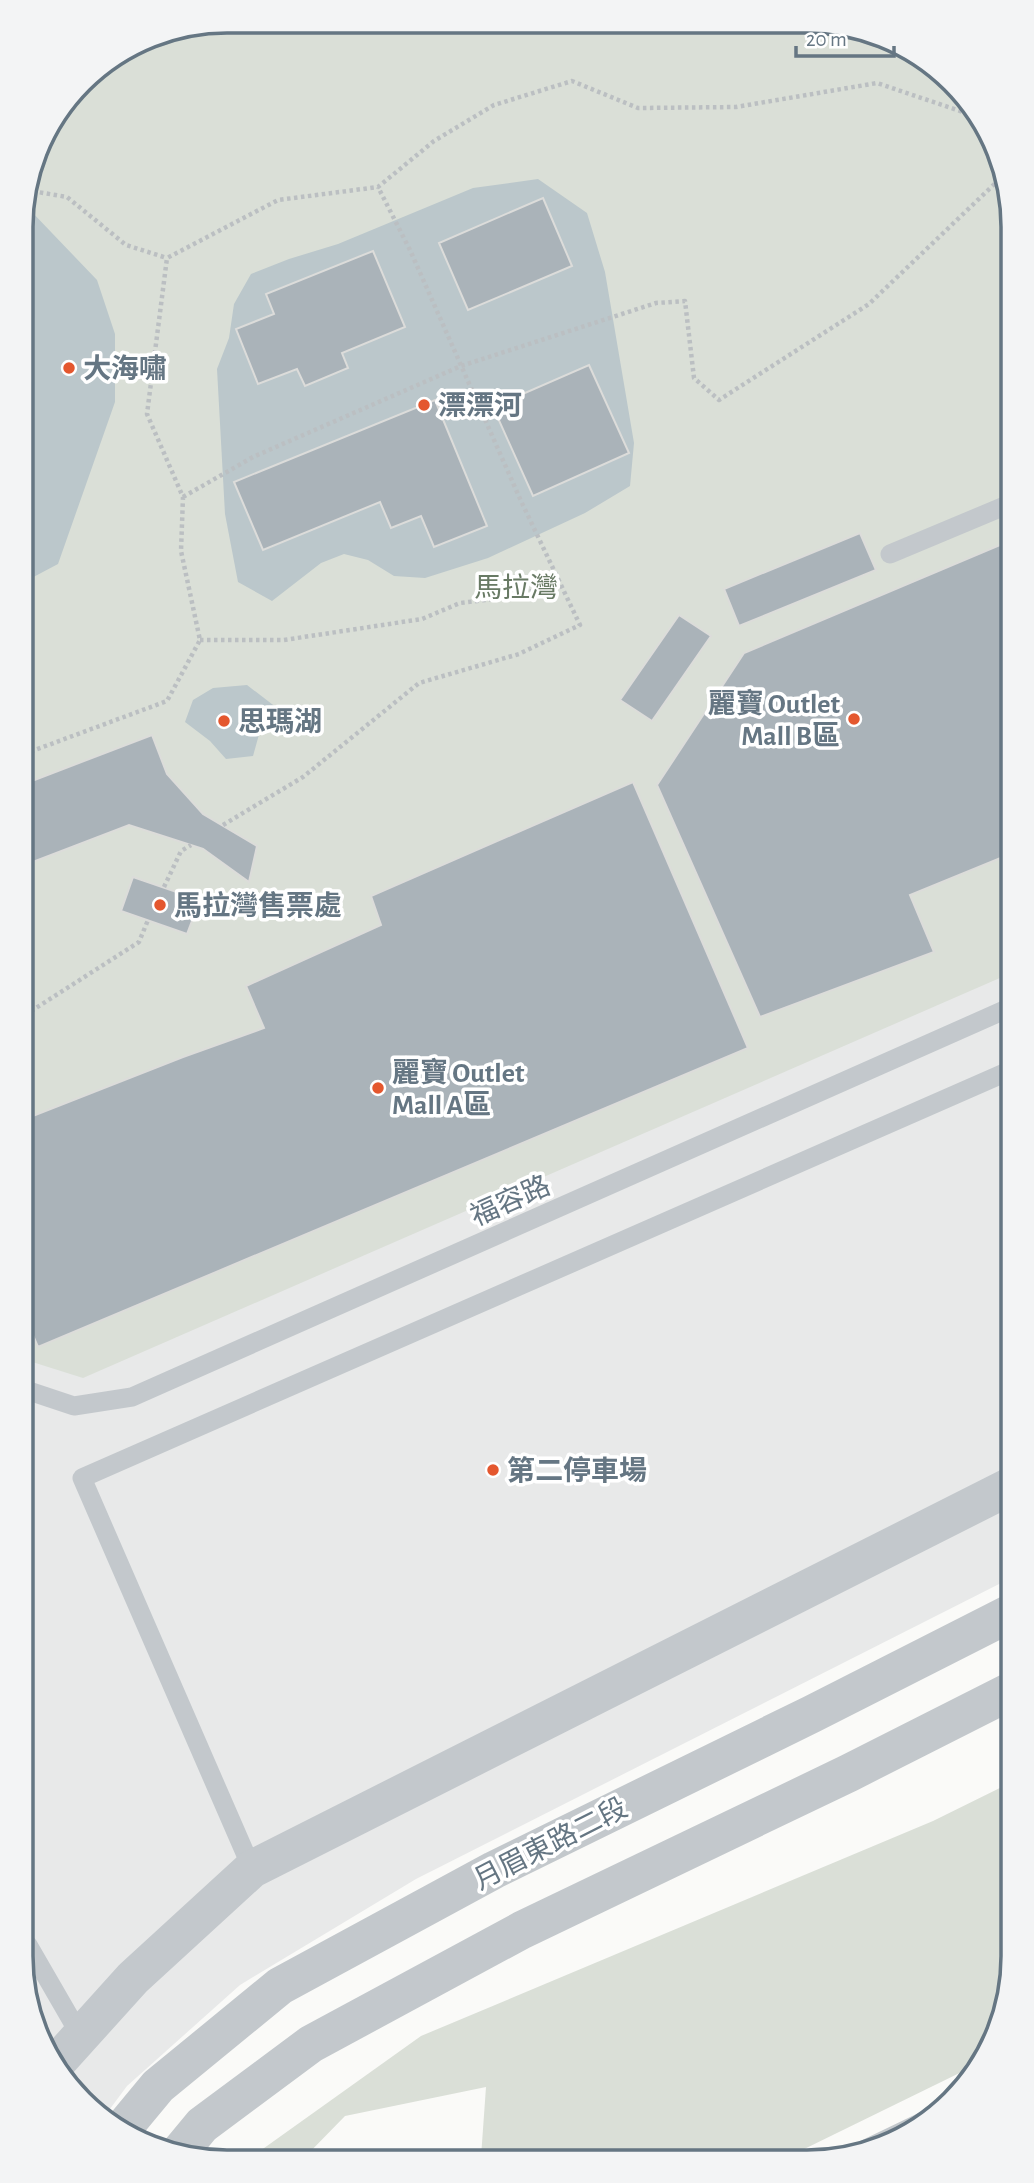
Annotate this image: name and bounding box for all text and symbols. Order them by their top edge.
scale bar [796,14,894,58]
text: 20 m [806,29,847,50]
place label: 大海嘯 [83,354,167,384]
marker: 大海嘯 [61,360,77,376]
place label: 漂漂河 [438,391,522,421]
marker: 漂漂河 [416,397,432,413]
park label: 馬拉灣 [474,573,558,603]
place label: 麗寶 Outlet Mall B區 [708,688,841,751]
place label: 思瑪湖 [238,707,322,737]
marker: 麗寶 Outlet Mall B區 [846,711,862,727]
marker: 思瑪湖 [216,713,232,729]
place label: 馬拉灣售票處 [174,890,342,921]
marker: 馬拉灣售票處 [152,897,168,913]
place label: 麗寶 Outlet Mall A區 [392,1057,525,1120]
marker: 麗寶 Outlet Mall A區 [370,1080,386,1096]
street label: 福容路 [466,1170,555,1232]
place label: 第二停車場 [507,1455,647,1486]
marker: 第二停車場 [485,1462,501,1478]
street label: 月眉東路二段 [469,1792,632,1895]

